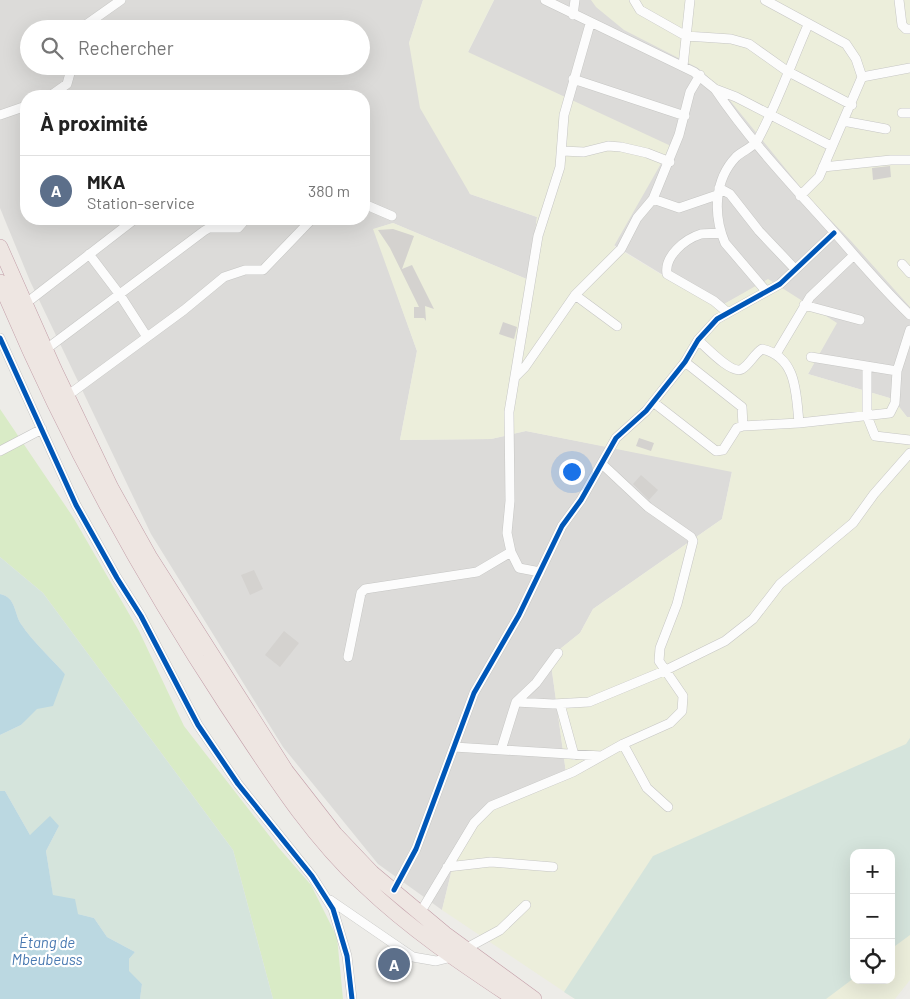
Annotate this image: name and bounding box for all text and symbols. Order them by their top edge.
search box [20,20,370,75]
icon: search [38,34,66,62]
text: Rechercher [78,36,174,59]
text: À proximité [40,110,148,135]
text: MKA [87,170,125,193]
text: A [51,181,61,200]
text: 380 m [308,181,350,200]
text: Station-service [87,193,195,212]
your location [559,459,585,485]
map controls [850,849,895,984]
button: + [850,849,895,894]
button: − [850,894,895,939]
water label: Étang de Mbeubeuss [12,933,82,968]
button: locate [850,939,895,984]
pin: A [378,945,410,983]

